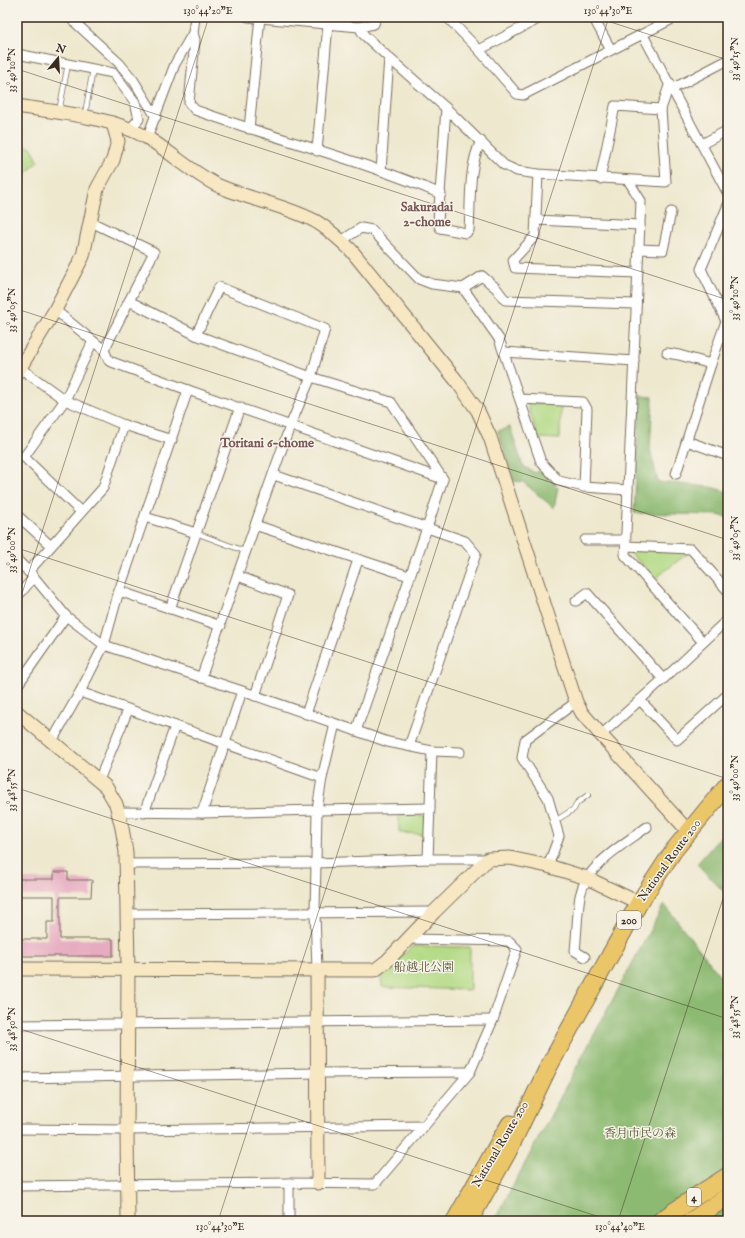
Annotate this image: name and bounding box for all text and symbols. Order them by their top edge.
text: 130°44'20"E [183,5,233,18]
text: 130°44'30"E [584,5,632,18]
text: 33°49'15"N [729,37,742,81]
north arrow [38,38,78,78]
text: N [53,41,68,58]
text: 33°49'10"N [6,47,19,92]
district label: Sakuradai 2-chome [401,199,454,231]
text: 33°49'10"N [729,275,742,320]
text: 33°49'05"N [6,287,19,332]
district label: Toritani 6-chome [219,435,314,452]
text: 33°49'05"N [729,515,742,560]
text: 33°49'00"N [6,527,19,573]
text: 33°49'00"N [729,755,742,801]
text: 33°48'55"N [6,768,19,812]
street label: National Route 200 [635,816,704,904]
road number: 200 [617,911,641,929]
park label: 船越北公園 [394,960,454,975]
text: 33°48'55"N [729,995,742,1039]
text: 33°48'50"N [6,1006,19,1051]
street label: National Route 200 [469,1098,532,1190]
park label: 香月市民の森 [604,1126,676,1141]
road number: 4 [687,1188,701,1206]
text: 130°44'30"E [196,1221,244,1234]
text: 130°44'40"E [595,1221,645,1234]

